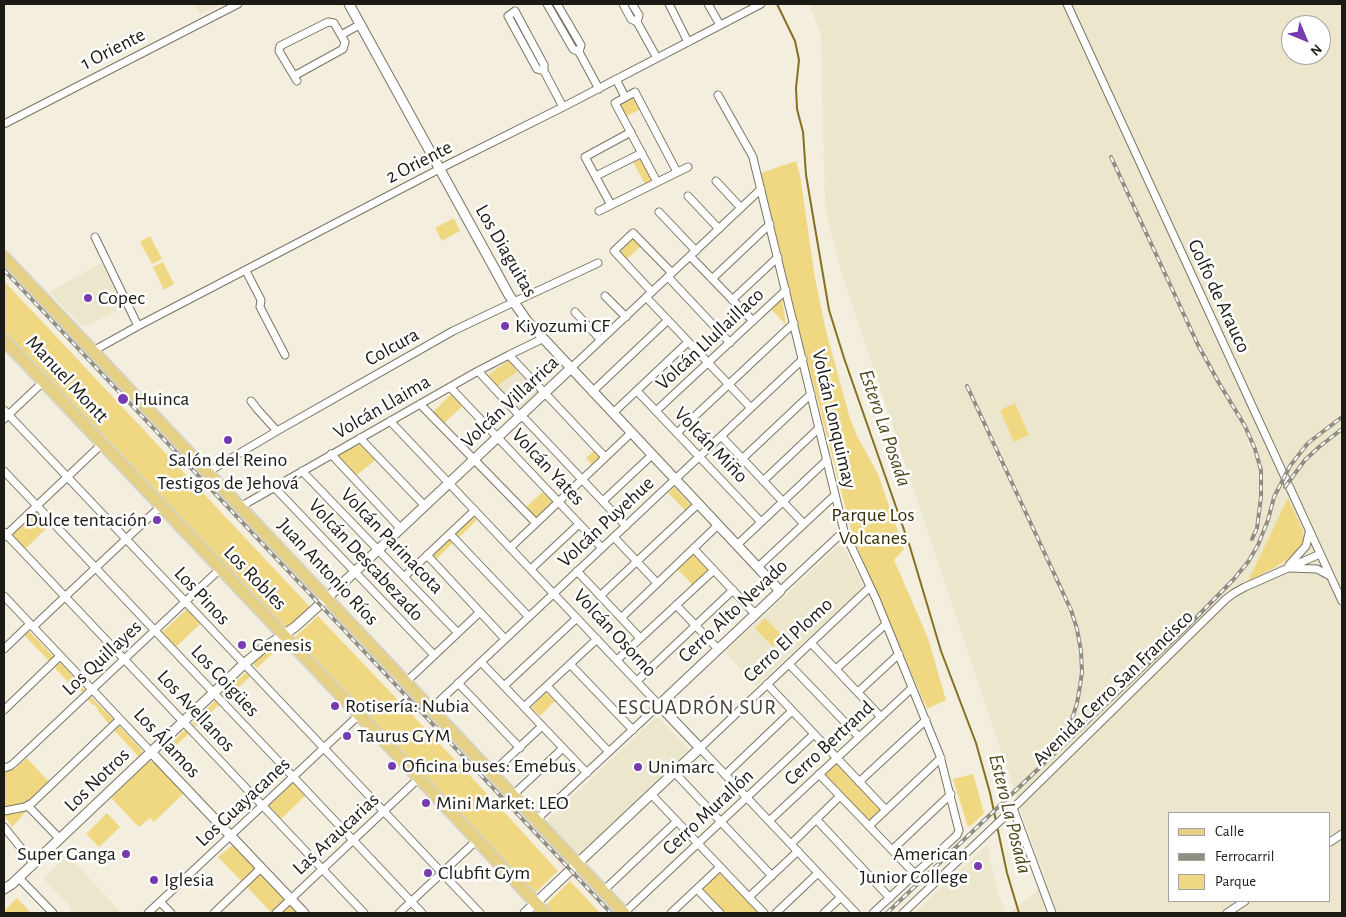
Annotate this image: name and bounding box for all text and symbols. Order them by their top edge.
north arrow [1281,15,1331,65]
street label: 1 Oriente [77,23,149,75]
text: N [1308,42,1324,58]
street label: 2 Oriente [382,135,456,189]
street label: Los Diaguitas [470,200,542,302]
street label: Golfo de Arauco [1182,235,1256,357]
street label: Volcán Llullaillaco [651,283,769,395]
place label: Copec [98,286,145,310]
marker: Copec [82,292,94,304]
place label: Kiyozumi CF [515,314,610,338]
marker: Kiyozumi CF [499,320,511,332]
street label: Colcura [361,322,423,372]
street label: Manuel Montt [20,330,114,428]
street label: Volcán Lonquimay [806,347,862,491]
street label: Volcán Villarrica [456,351,564,453]
water label: Estero La Posada [853,366,917,490]
street label: Volcán Llaima [329,370,435,444]
place label: Huinca [134,387,190,411]
marker: Huinca [116,392,130,406]
street label: Volcán Miño [669,402,753,488]
street label: Volcán Yates [506,424,590,510]
marker: Salón del Reino Testigos de Jehová [222,434,234,446]
place label: Salón del Reino Testigos de Jehová [157,448,299,495]
street label: Volcán Puyehue [553,471,659,573]
street label: Volcán Parinacota [335,483,449,599]
street label: Volcán Descabezado [303,494,429,626]
park label: Parque Los Volcanes [831,503,915,550]
place label: Dulce tentación [25,508,147,532]
street label: Juan Antonio Ríos [272,513,384,631]
marker: Dulce tentación [151,514,163,526]
street label: Los Robles [218,541,292,615]
street label: Cerro Alto Nevado [673,554,793,668]
street label: Los Pinos [169,562,235,630]
street label: Volcán Osorno [568,584,662,682]
street label: Cerro El Plomo [738,592,838,688]
street label: Avenida Cerro San Francisco [1027,605,1199,771]
street label: Los Quillayes [57,615,147,701]
place label: Genesis [252,633,312,657]
marker: Genesis [236,639,248,651]
street label: Los Coigües [186,640,264,722]
street label: Los Avellanos [152,665,240,757]
place label: Rotisería: Nubia [345,694,469,718]
district label: ESCUADRÓN SUR [616,695,778,721]
street label: Cerro Bertrand [779,695,879,791]
marker: Rotisería: Nubia [329,700,341,712]
street label: Los Álamos [128,703,206,783]
place label: Taurus GYM [357,724,450,748]
marker: Taurus GYM [341,730,353,742]
street label: Los Notros [59,743,135,817]
street label: Los Guayacanes [191,752,295,852]
water label: Estero La Posada [983,752,1037,876]
place label: Oficina buses: Emebus [402,754,576,778]
place label: Unimarc [648,755,714,779]
marker: Oficina buses: Emebus [386,760,398,772]
marker: Unimarc [632,761,644,773]
street label: Cerro Murallón [657,764,759,860]
street label: Las Araucarias [288,788,384,880]
place label: Mini Market: LEO [436,791,569,815]
marker: Mini Market: LEO [420,797,432,809]
legend [1168,812,1331,902]
text: Calle [1215,824,1244,839]
place label: Super Ganga [17,842,116,866]
place label: American Junior College [860,842,968,889]
marker: Super Ganga [120,848,132,860]
text: Ferrocarril [1215,849,1274,864]
marker: American Junior College [972,860,984,872]
place label: Clubfit Gym [438,861,530,885]
marker: Clubfit Gym [422,867,434,879]
place label: Iglesia [164,868,214,892]
marker: Iglesia [148,874,160,886]
text: Parque [1215,874,1256,889]

